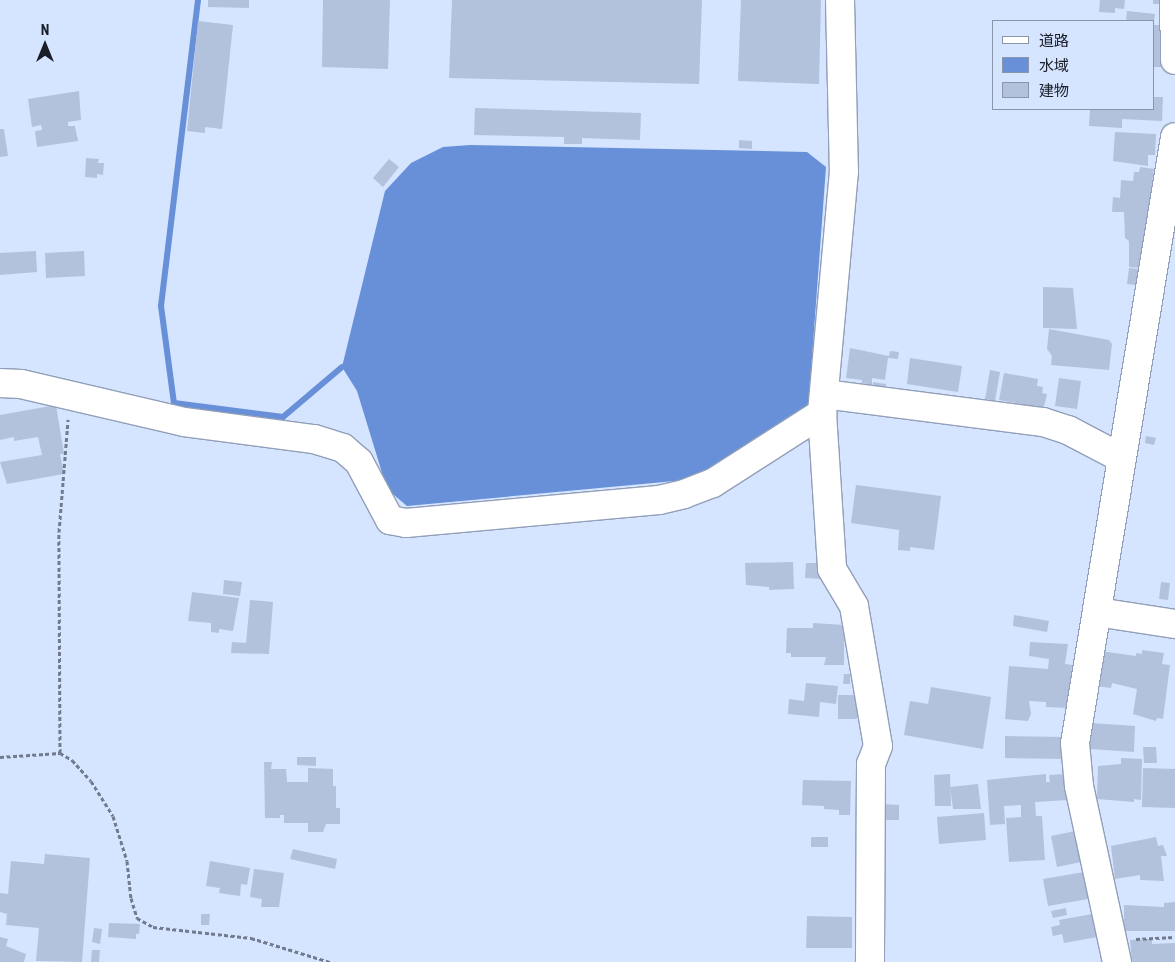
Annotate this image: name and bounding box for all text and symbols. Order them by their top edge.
north arrow [20,20,70,70]
legend [992,20,1155,110]
text: N [41,22,49,38]
text: 道路 [1039,32,1069,50]
text: 水域 [1039,57,1069,75]
text: 建物 [1039,82,1069,100]

